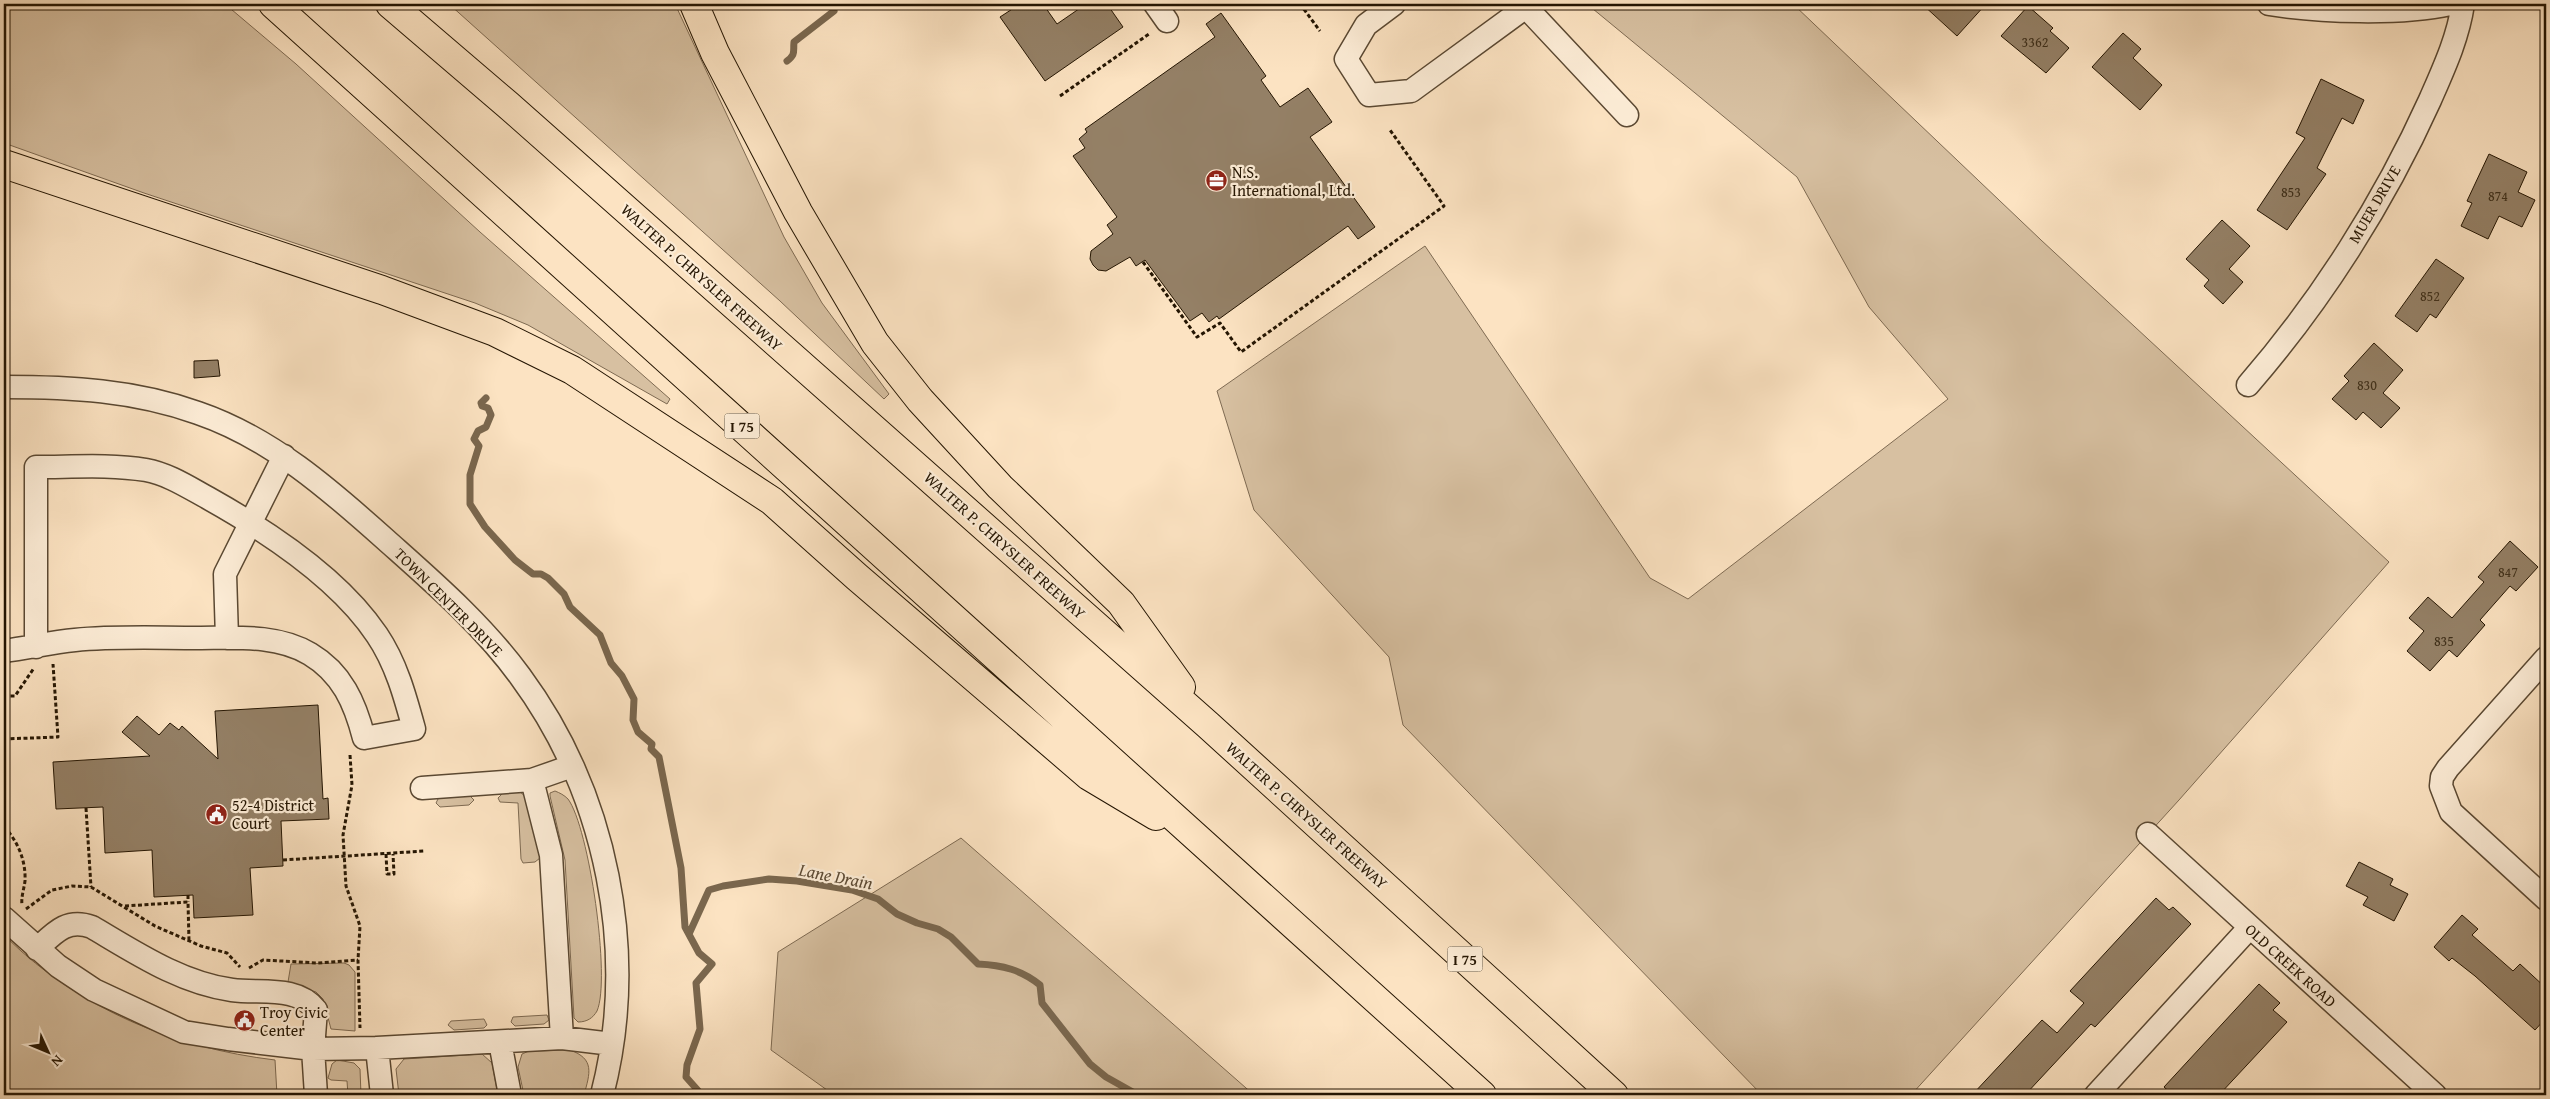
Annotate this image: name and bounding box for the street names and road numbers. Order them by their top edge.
street label: MUER DRIVE [2342,160,2406,248]
street label: WALTER P. CHRYSLER FREEWAY [616,198,789,357]
road number: I 75 [724,414,760,438]
street label: WALTER P. CHRYSLER FREEWAY [919,466,1092,625]
street label: TOWN CENTER DRIVE [389,542,509,662]
street label: WALTER P. CHRYSLER FREEWAY [1221,736,1394,895]
street label: OLD CREEK ROAD [2240,917,2342,1013]
road number: I 75 [1448,946,1482,972]

